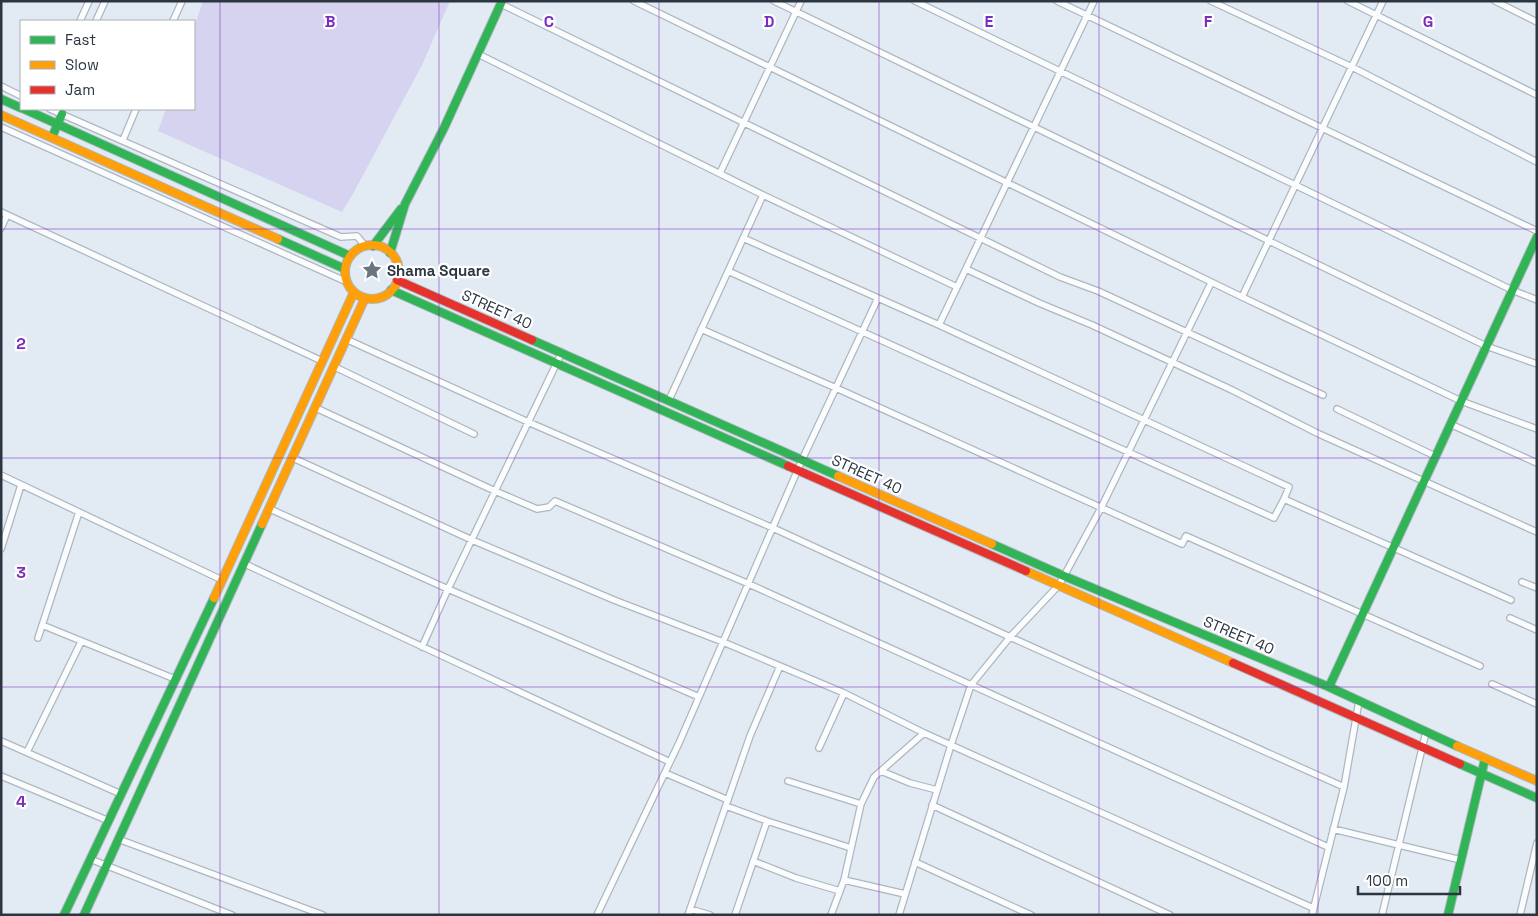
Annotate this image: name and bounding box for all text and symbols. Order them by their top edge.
text: B [325,11,335,32]
text: C [544,11,554,32]
text: D [764,11,774,32]
text: E [985,11,994,32]
text: F [1204,11,1213,32]
text: G [1423,11,1433,32]
legend [20,20,195,110]
text: Fast [65,30,96,49]
text: Slow [65,55,99,74]
text: Jam [65,80,95,99]
place icon: Shama Square [361,259,383,281]
place label: Shama Square [387,261,491,280]
street label: STREET 40 [459,285,535,333]
text: 2 [16,333,26,354]
street label: STREET 40 [829,450,905,498]
text: 3 [16,562,26,583]
street label: STREET 40 [1201,612,1277,658]
text: 4 [16,791,26,812]
scale bar [1358,864,1460,896]
text: 100 m [1366,871,1408,890]

